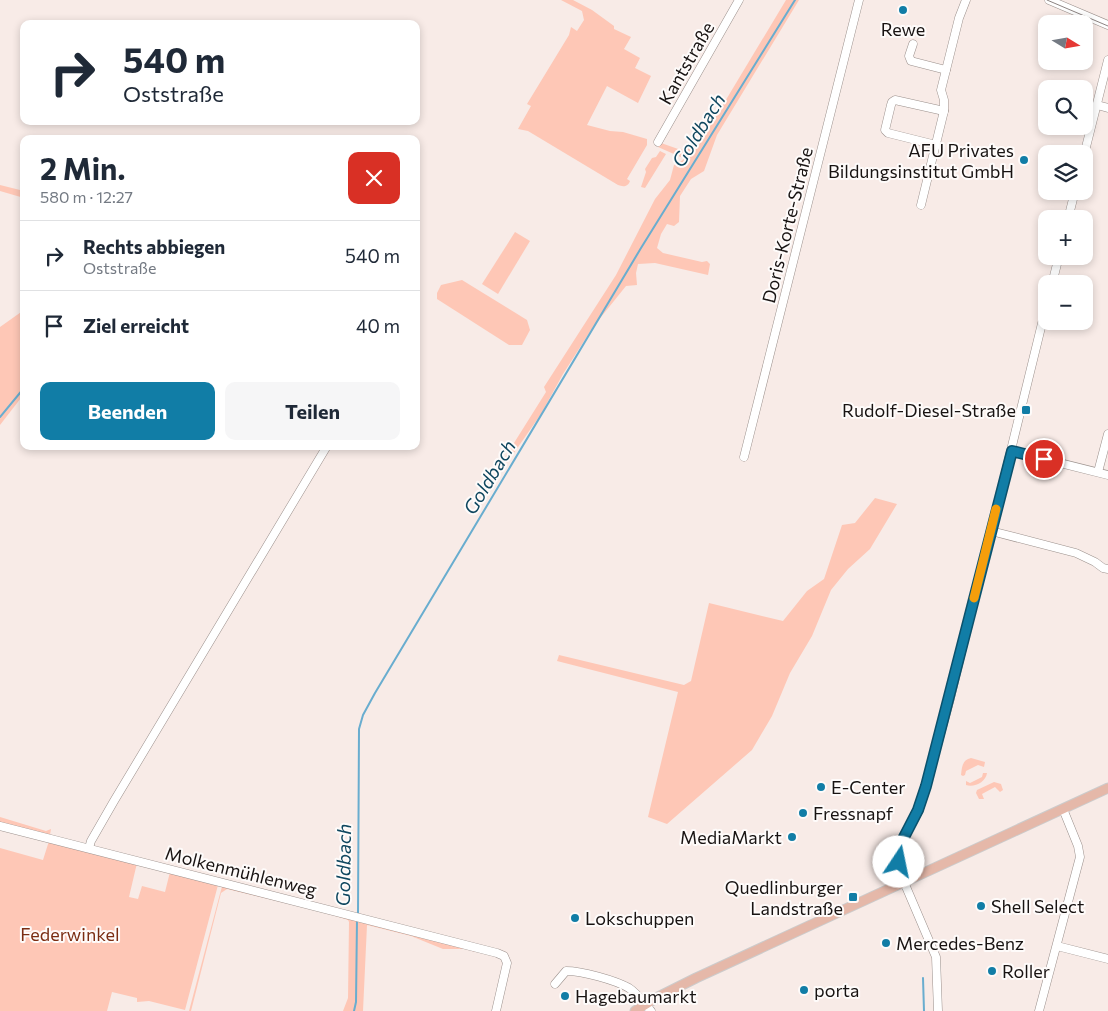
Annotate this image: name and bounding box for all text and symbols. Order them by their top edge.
marker: Rewe [897,4,909,16]
north arrow [1038,15,1092,70]
map controls [1038,15,1093,330]
street label: Kantstraße [654,18,718,108]
place label: Rewe [881,18,925,40]
text: 540 m [123,37,225,80]
icon: right [40,40,105,105]
text: Oststraße [123,80,224,107]
button: search [1038,80,1093,135]
water label: Goldbach [666,89,730,171]
place label: AFU Privates Bildungsinstitut GmbH [828,139,1014,182]
street label: Doris-Korte-Straße [757,145,817,305]
button: layers [1038,145,1093,200]
text: 2 Min. [40,149,125,186]
button: close [348,152,400,204]
marker: AFU Privates Bildungsinstitut GmbH [1018,154,1030,166]
text: 580 m · 12:27 [40,187,133,206]
button: + [1038,210,1093,265]
text: Rechts abbiegen [83,235,225,258]
icon: right [40,242,68,270]
text: 540 m [345,244,400,267]
text: Oststraße [83,258,156,277]
button: − [1038,275,1093,330]
icon: arrive [40,312,68,340]
text: Ziel erreicht [83,314,189,337]
text: 40 m [356,314,400,337]
button: Beenden [40,382,215,440]
button: Teilen [225,382,400,440]
place label: Rudolf-Diesel-Straße [842,399,1016,421]
marker: Rudolf-Diesel-Straße [1020,404,1032,416]
water label: Goldbach [458,436,520,518]
pin [1023,438,1065,480]
icon: arrive [1030,445,1058,473]
place label: E-Center [831,776,905,798]
marker: E-Center [815,781,827,793]
place label: Fressnapf [813,802,894,824]
marker: Fressnapf [797,807,809,819]
water label: Goldbach [331,823,355,906]
place label: MediaMarkt [680,826,782,848]
marker: MediaMarkt [786,831,798,843]
position arrow [872,835,924,887]
street label: Molkenmühlenweg [163,842,319,901]
place label: Quedlinburger Landstraße [725,876,843,919]
marker: Quedlinburger Landstraße [847,891,859,903]
place label: Shell Select [991,895,1084,917]
marker: Shell Select [975,900,987,912]
place label: Lokschuppen [585,907,694,929]
marker: Lokschuppen [569,912,581,924]
park label: Federwinkel [20,923,120,945]
place label: Mercedes-Benz [896,932,1024,954]
marker: Mercedes-Benz [880,937,892,949]
place label: Roller [1002,960,1050,982]
marker: Roller [986,965,998,977]
place label: porta [814,979,859,1001]
marker: porta [798,984,810,996]
place label: Hagebaumarkt [575,985,697,1007]
marker: Hagebaumarkt [559,990,571,1002]

